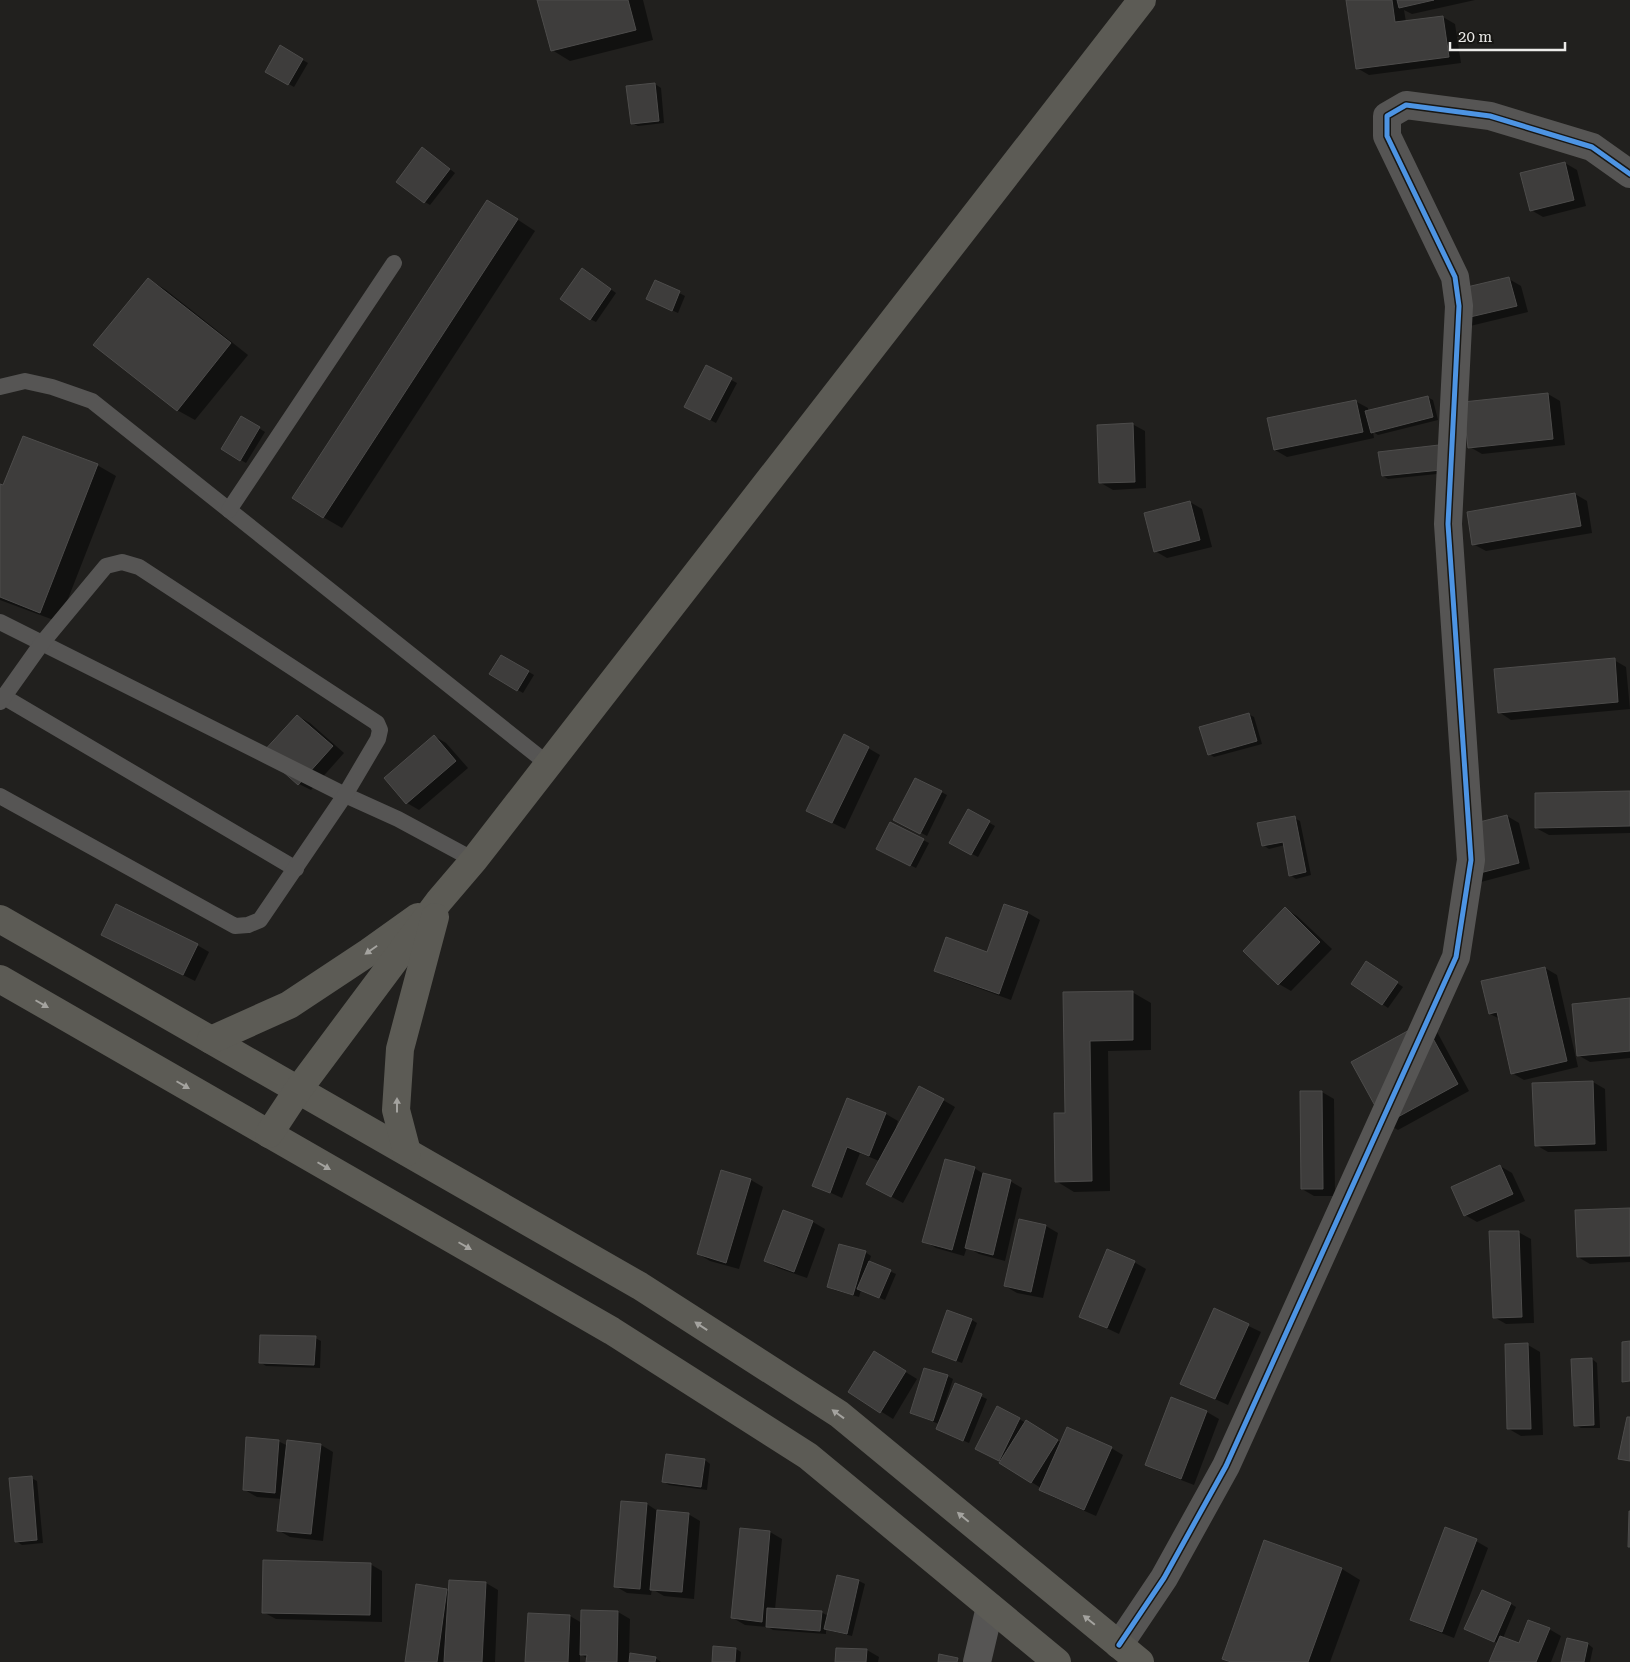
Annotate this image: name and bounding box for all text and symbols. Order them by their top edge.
scale bar [1450,20,1565,52]
text: 20 m [1458,28,1493,46]
one-way arrow [364,945,378,955]
one-way arrow [36,999,49,1008]
one-way arrow [177,1080,190,1089]
one-way arrow [393,1097,401,1113]
one-way arrow [318,1161,331,1170]
one-way arrow [459,1242,472,1251]
one-way arrow [695,1321,708,1330]
one-way arrow [831,1409,845,1419]
one-way arrow [957,1512,970,1523]
one-way arrow [1083,1615,1096,1626]

